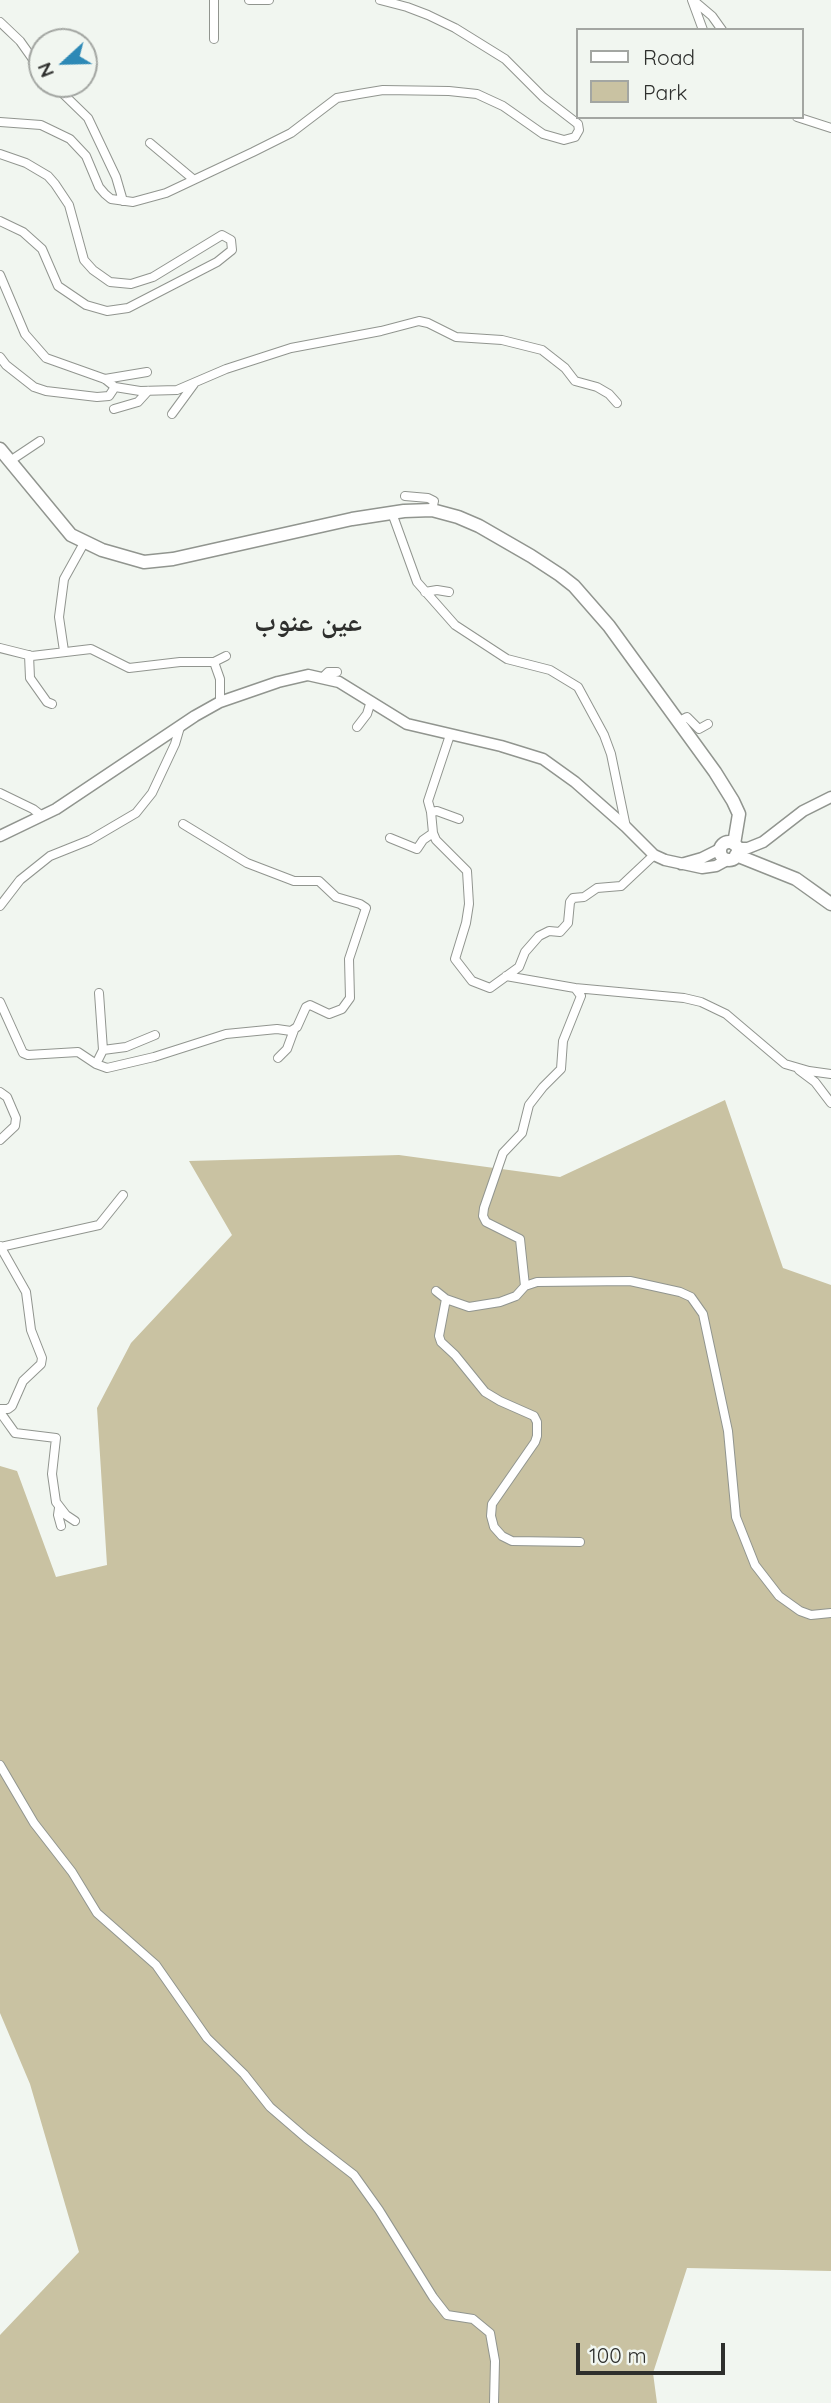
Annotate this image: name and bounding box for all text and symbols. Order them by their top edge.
north arrow [28,28,98,98]
legend [576,28,803,119]
text: Road [643,44,695,70]
text: N [32,59,59,81]
text: Park [643,79,687,105]
district label: عين عنوب [254,606,362,640]
scale bar [579,2330,728,2374]
text: 100 m [589,2342,647,2368]

